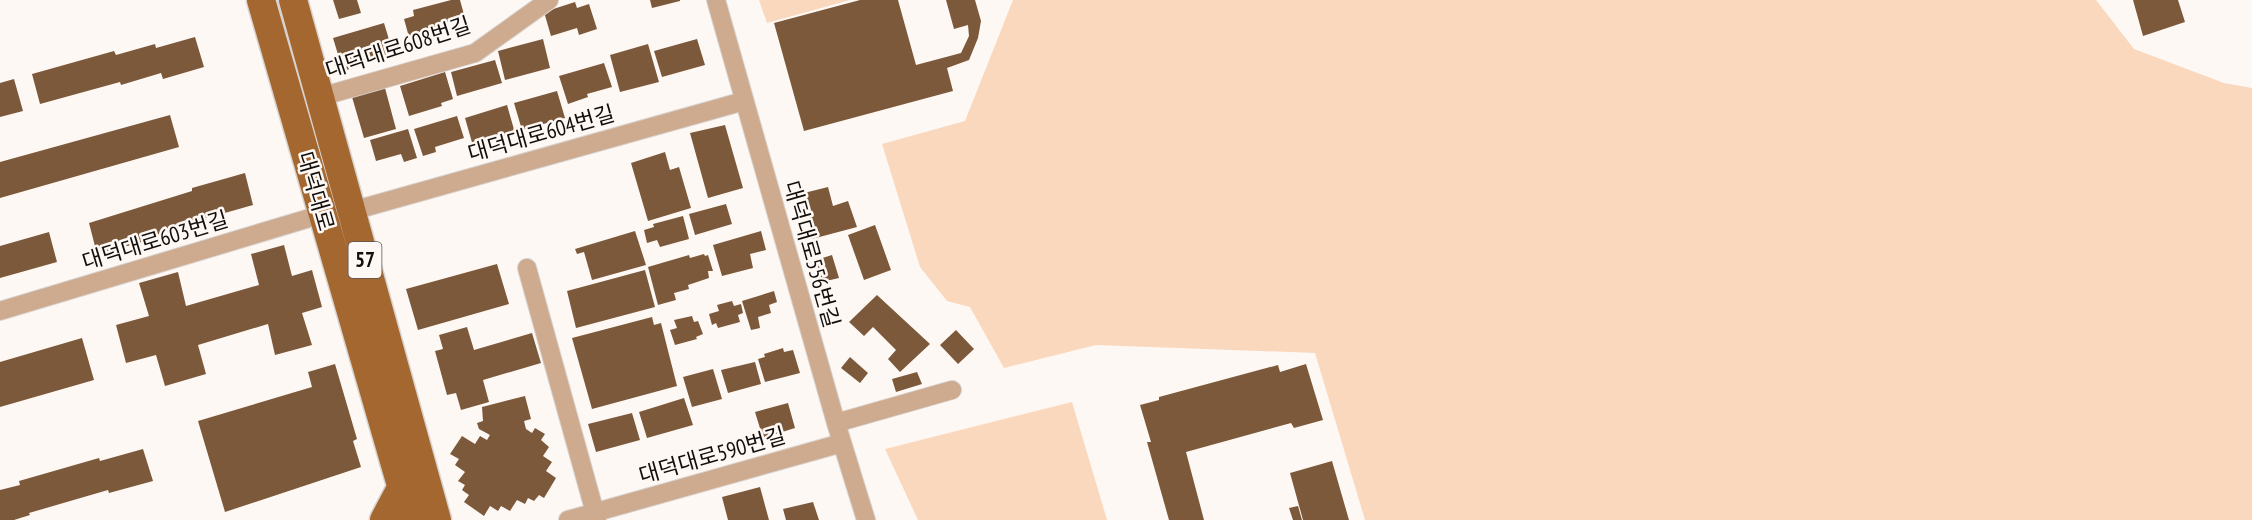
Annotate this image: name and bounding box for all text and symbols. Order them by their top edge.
street label: 대덕대로608번길 [322,10,474,84]
street label: 대덕대로604번길 [464,99,618,167]
street label: 대덕대로 [291,148,341,234]
street label: 대덕대로556번길 [778,177,846,331]
street label: 대덕대로603번길 [79,205,231,275]
road number: 57 [348,242,382,278]
street label: 대덕대로590번길 [635,421,789,489]

